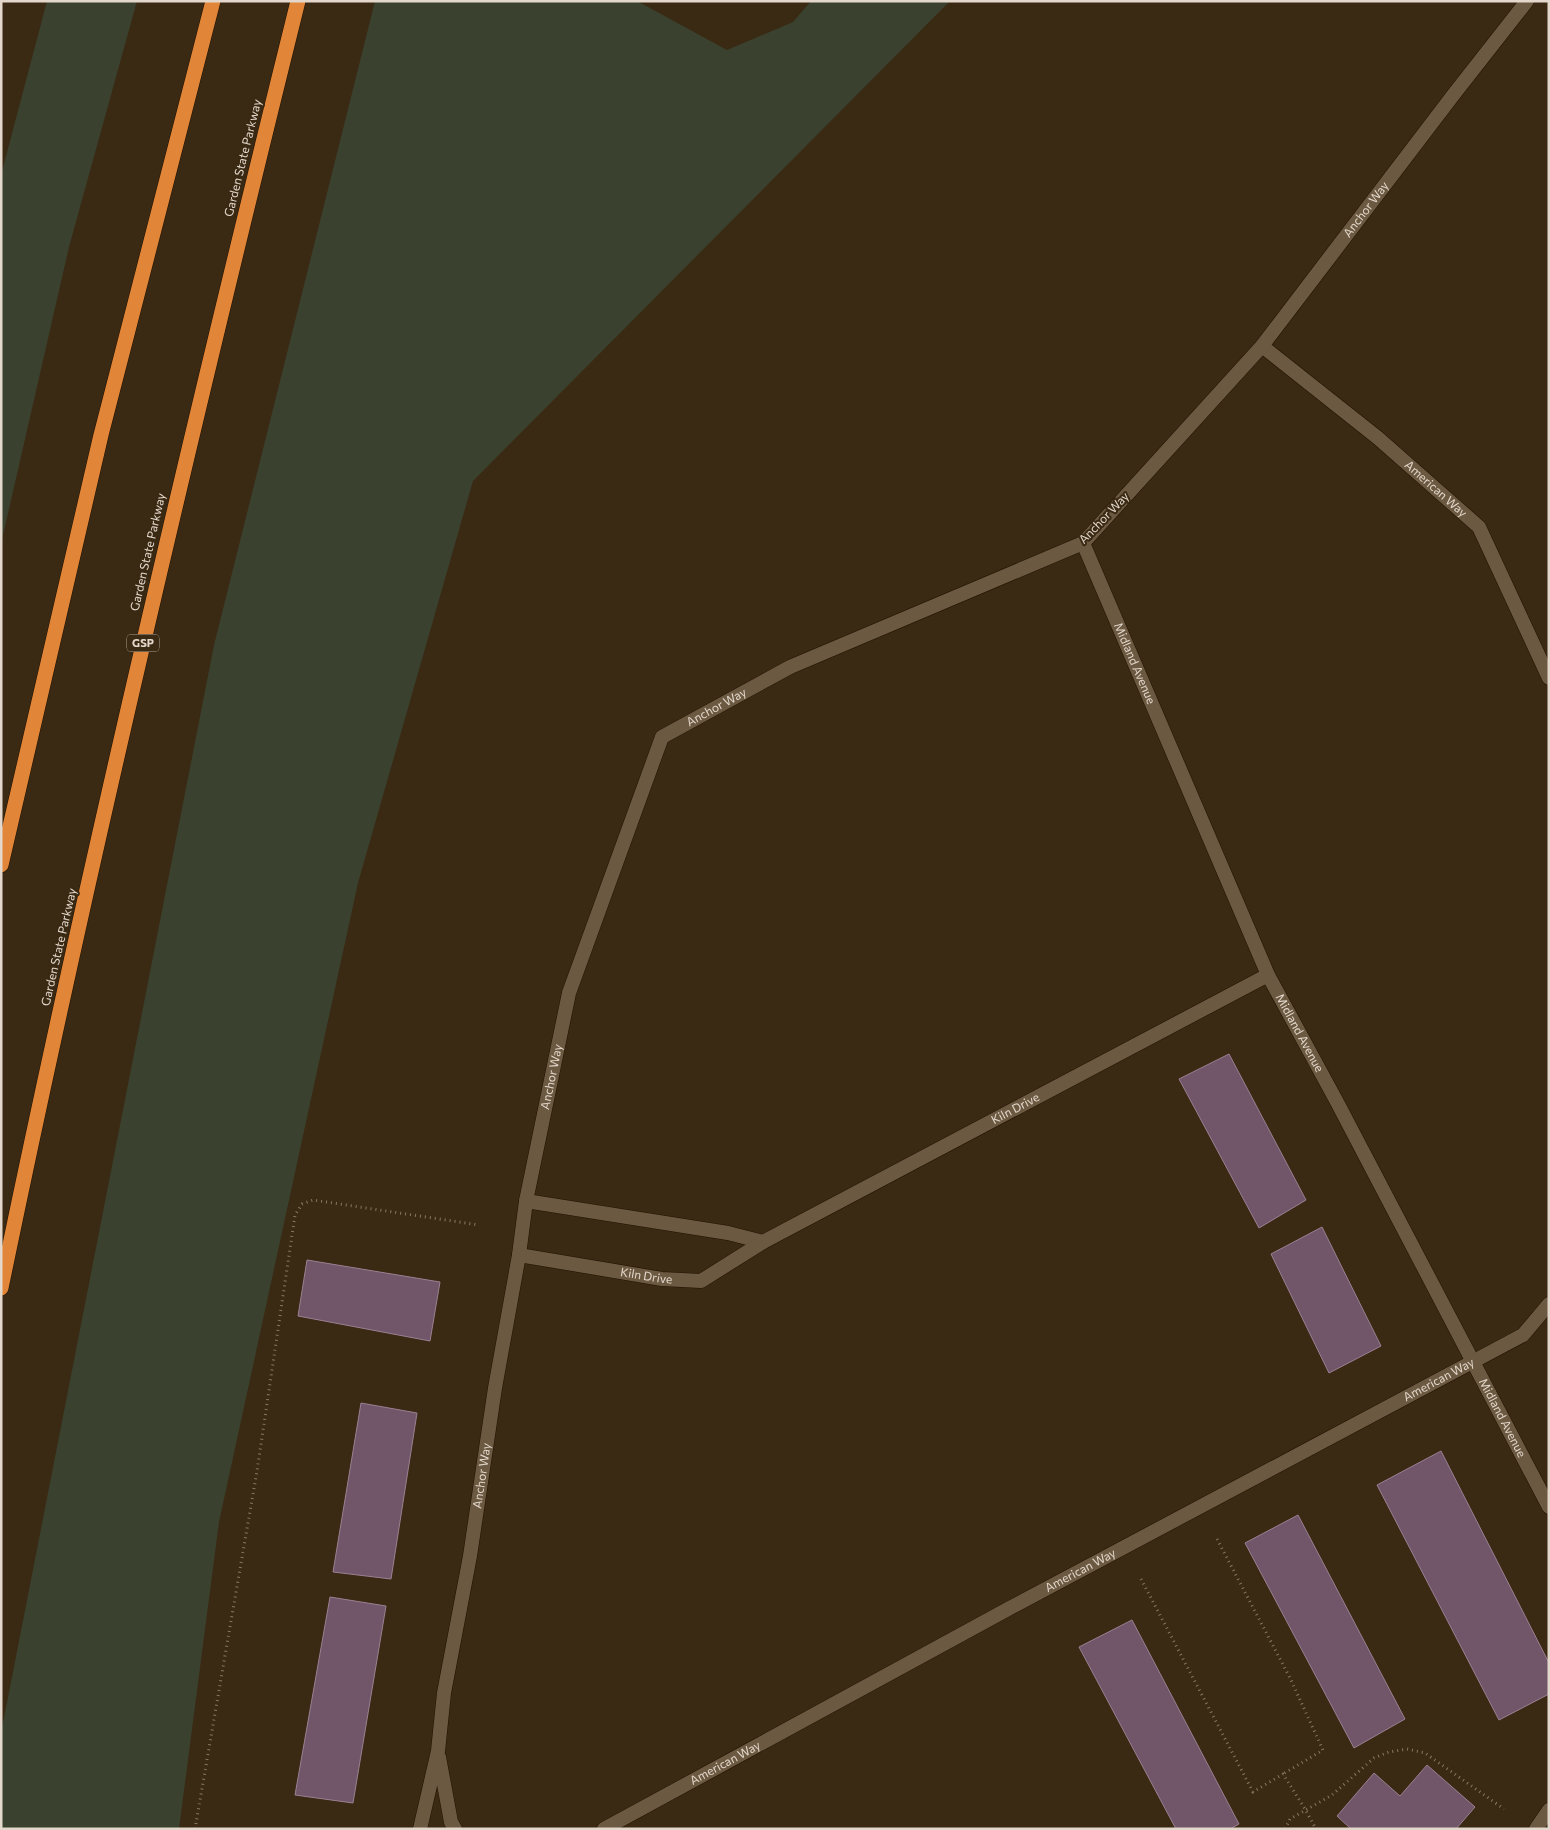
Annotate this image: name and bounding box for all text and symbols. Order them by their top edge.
street label: Garden State Parkway [221,98,263,218]
street label: Anchor Way [1340,178,1391,239]
street label: American Way [1402,457,1470,519]
street label: Anchor Way [1075,489,1131,546]
street label: Garden State Parkway [127,491,167,612]
street label: Midland Avenue [1112,620,1159,706]
road number: GSP [127,634,159,651]
street label: Anchor Way [683,684,748,728]
street label: Garden State Parkway [38,886,78,1007]
street label: Midland Avenue [1273,991,1327,1074]
street label: Anchor Way [537,1043,564,1111]
street label: Kiln Drive [988,1089,1041,1126]
street label: Kiln Drive [619,1264,673,1286]
street label: American Way [1400,1354,1476,1404]
street label: Midland Avenue [1477,1376,1530,1459]
street label: Anchor Way [469,1442,493,1509]
street label: American Way [1042,1545,1118,1594]
street label: American Way [687,1737,762,1787]

